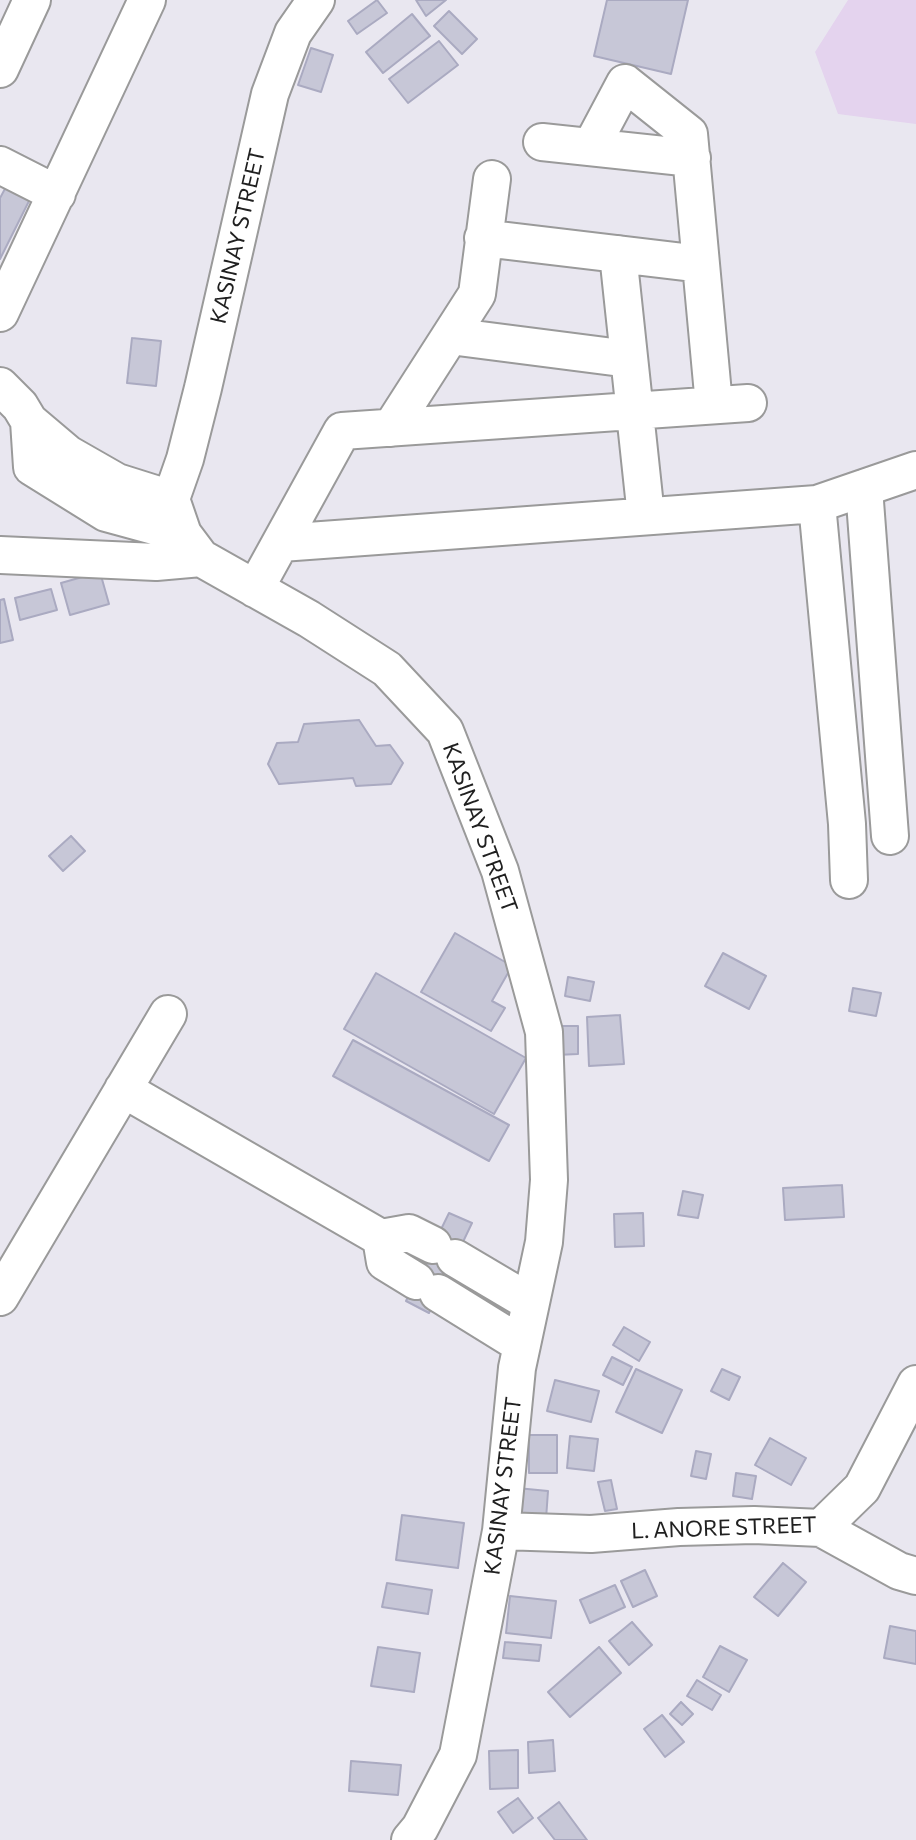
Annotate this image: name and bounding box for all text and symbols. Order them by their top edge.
street label: KASINAY STREET [205,146,271,326]
street label: KASINAY STREET [437,739,523,917]
street label: KASINAY STREET [479,1396,527,1576]
street label: L. ANORE STREET [631,1512,817,1544]

